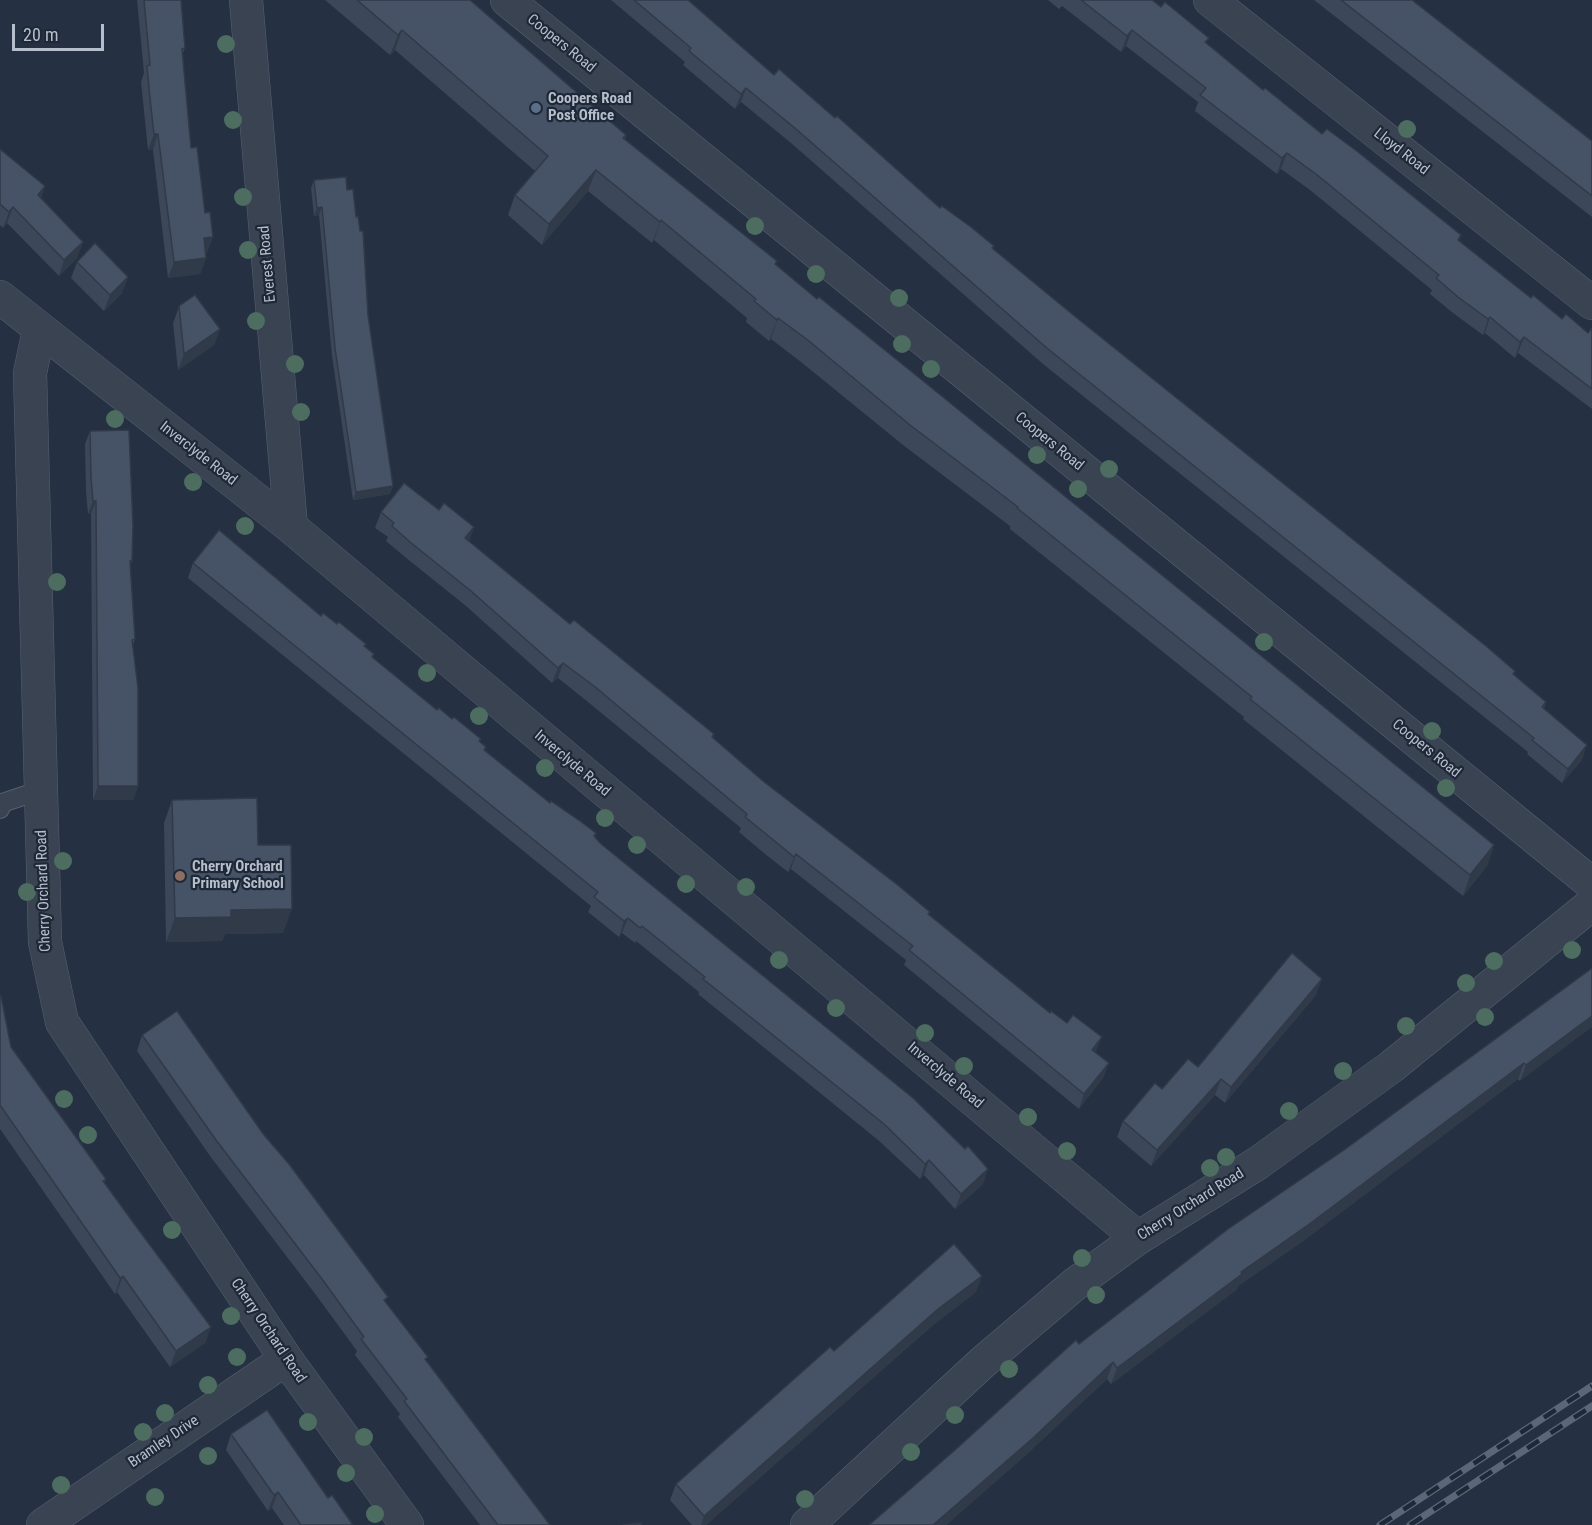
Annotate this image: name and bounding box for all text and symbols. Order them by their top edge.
street label: Coopers Road [523,11,599,77]
scale bar [15,12,106,50]
text: 20 m [23,24,58,45]
place label: Coopers Road Post Office [548,90,632,125]
marker: Coopers Road Post Office [529,101,543,115]
street label: Lloyd Road [1370,125,1432,179]
street label: Everest Road [256,225,280,303]
street label: Coopers Road [1011,409,1087,475]
street label: Inverclyde Road [156,418,240,490]
street label: Coopers Road [1388,716,1464,782]
street label: Inverclyde Road [530,727,614,801]
street label: Cherry Orchard Road [33,830,55,952]
place label: Cherry Orchard Primary School [192,858,284,893]
marker: Cherry Orchard Primary School [173,869,187,883]
street label: Inverclyde Road [903,1039,987,1113]
street label: Cherry Orchard Road [1135,1165,1247,1245]
street label: Cherry Orchard Road [226,1275,310,1387]
street label: Bramley Drive [125,1412,203,1472]

